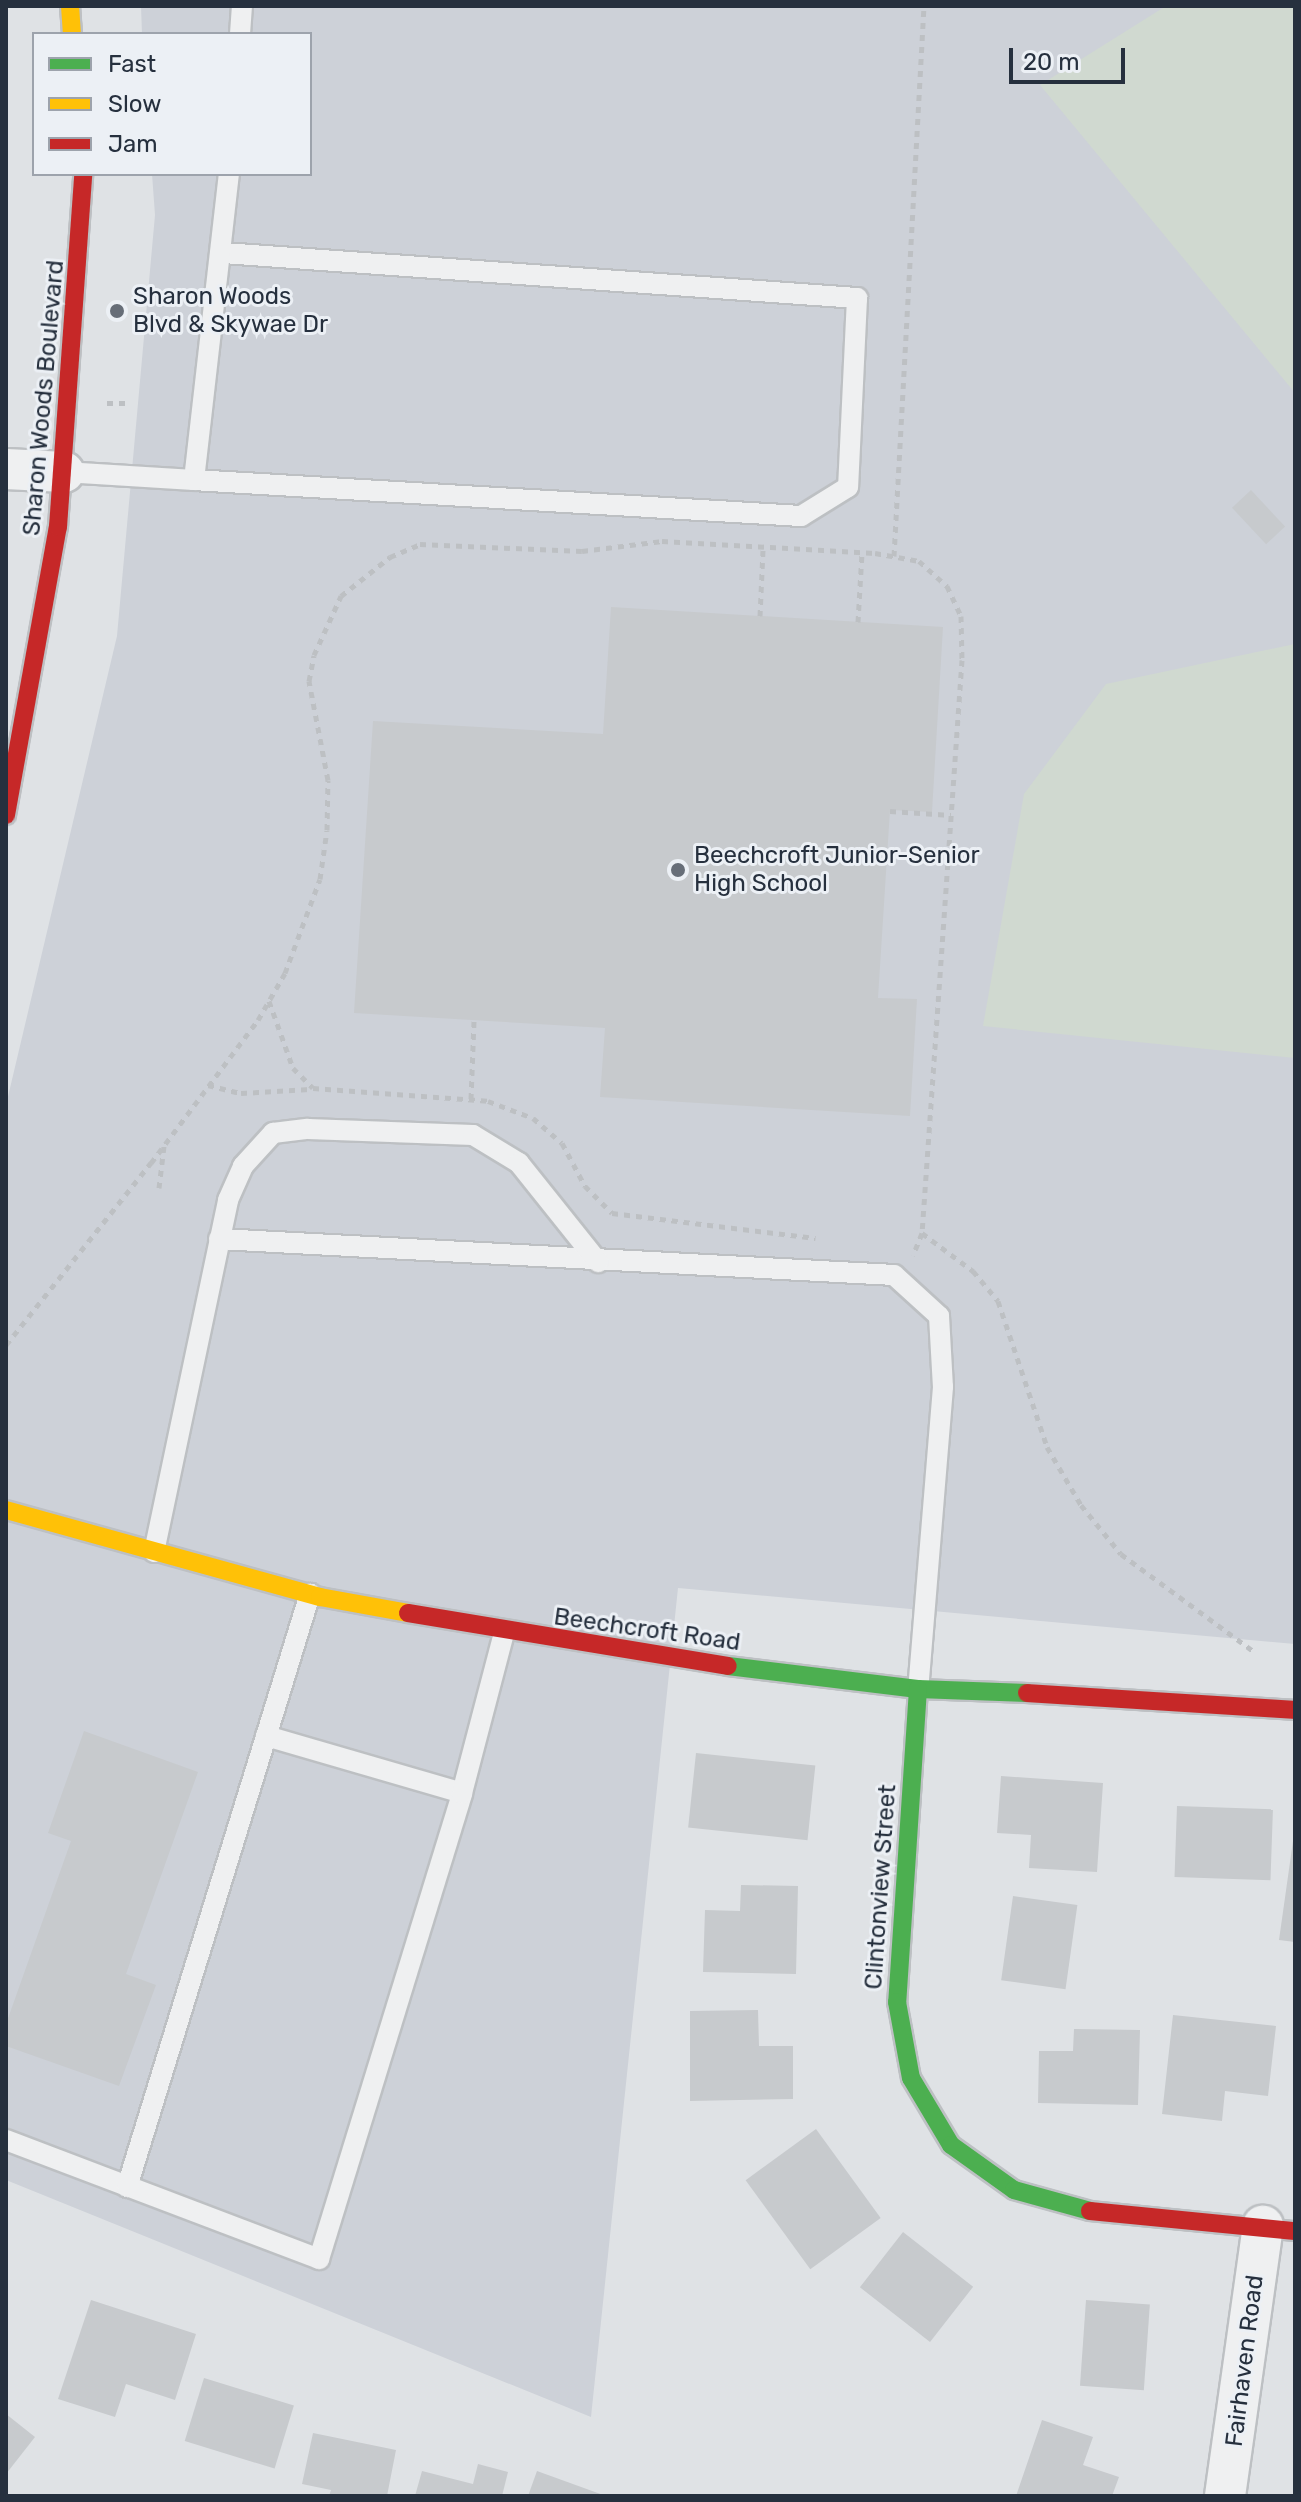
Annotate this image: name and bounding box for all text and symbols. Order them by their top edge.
legend [32,32,312,176]
scale bar [1013,32,1129,82]
text: 20 m [1023,48,1080,76]
text: Fast [108,50,156,78]
text: Slow [108,90,161,118]
text: Jam [108,130,158,158]
street label: Sharon Woods Boulevard [18,259,70,537]
place label: Sharon Woods Blvd & Skywae Dr [133,283,328,339]
marker: Sharon Woods Blvd & Skywae Dr [108,302,126,320]
place label: Beechcroft Junior-Senior High School [694,842,980,898]
marker: Beechcroft Junior-Senior High School [669,861,687,879]
street label: Beechcroft Road [552,1603,742,1657]
street label: Clintonview Street [859,1783,903,1991]
street label: Fairhaven Road [1220,2274,1270,2448]

